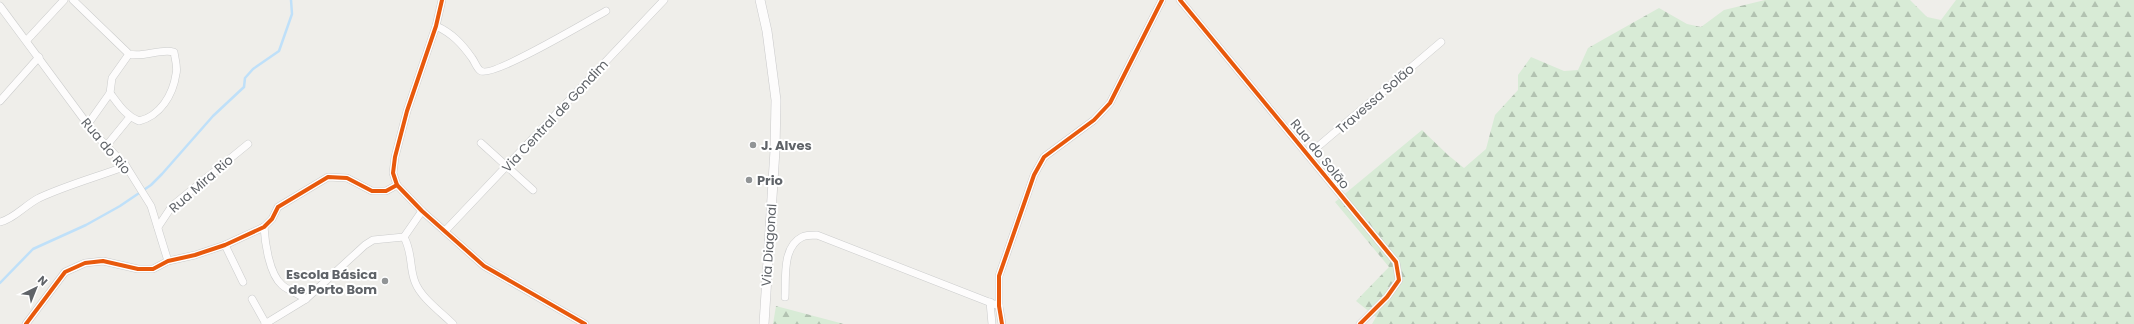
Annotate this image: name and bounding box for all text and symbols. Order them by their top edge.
street label: Via Central de Gondim [498,55,612,177]
street label: Travessa Solão [1332,60,1418,138]
street label: Rua do Rio [77,114,135,178]
street label: Rua do Solão [1286,115,1354,193]
place label: J. Alves [761,136,812,155]
marker: J. Alves [748,140,758,150]
street label: Rua Mira Rio [165,151,237,217]
place label: Prio [757,171,783,190]
marker: Prio [744,175,754,185]
street label: Via Diagonal [757,203,781,287]
place label: Escola Básica de Porto Bom [286,265,377,299]
north arrow [16,268,56,308]
text: N [34,272,51,289]
marker: Escola Básica de Porto Bom [380,276,390,286]

